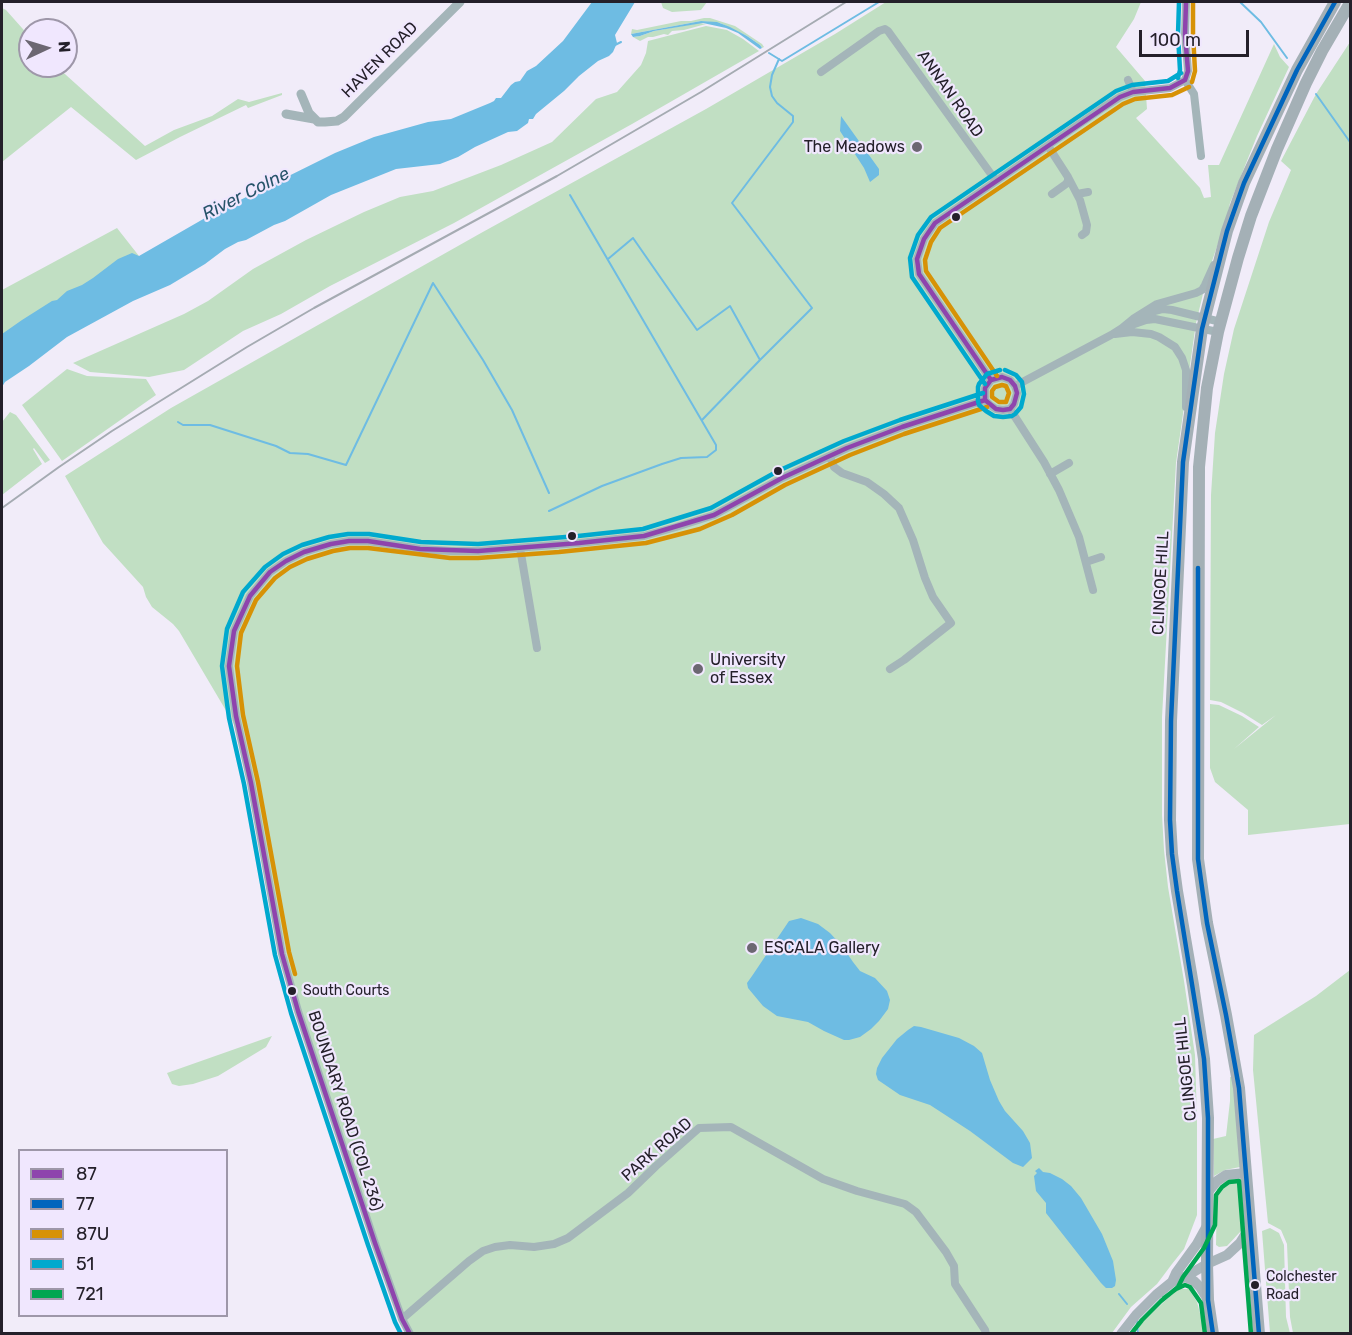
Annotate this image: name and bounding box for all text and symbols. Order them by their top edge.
north arrow [18,18,78,78]
street label: HAVEN ROAD [338,18,422,102]
scale bar [1142,18,1252,56]
text: 100 m [1150,29,1201,51]
text: N [55,40,74,53]
street label: ANNAN ROAD [913,47,987,141]
place label: The Meadows [804,137,905,157]
marker: The Meadows [910,140,924,154]
water label: River Colne [199,163,293,225]
unlabelled marker [950,211,962,223]
unlabelled marker [772,465,784,477]
unlabelled marker [566,530,578,542]
street label: CLINGOE HILL [1149,530,1173,636]
place label: University of Essex [710,650,786,688]
marker: University of Essex [691,662,705,676]
place label: ESCALA Gallery [764,938,880,958]
marker: ESCALA Gallery [745,941,759,955]
place label: South Courts [303,983,389,999]
marker: South Courts [286,985,298,997]
street label: BOUNDARY ROAD (COL 236) [304,1008,386,1214]
street label: CLINGOE HILL [1171,1016,1201,1122]
street label: PARK ROAD [618,1114,696,1186]
legend [18,1149,228,1317]
text: 87 [76,1163,97,1185]
text: 77 [76,1193,94,1215]
text: 87U [76,1223,109,1245]
text: 51 [76,1253,94,1275]
place label: Colchester Road [1266,1269,1337,1302]
marker: Colchester Road [1249,1279,1261,1291]
text: 721 [76,1283,104,1305]

